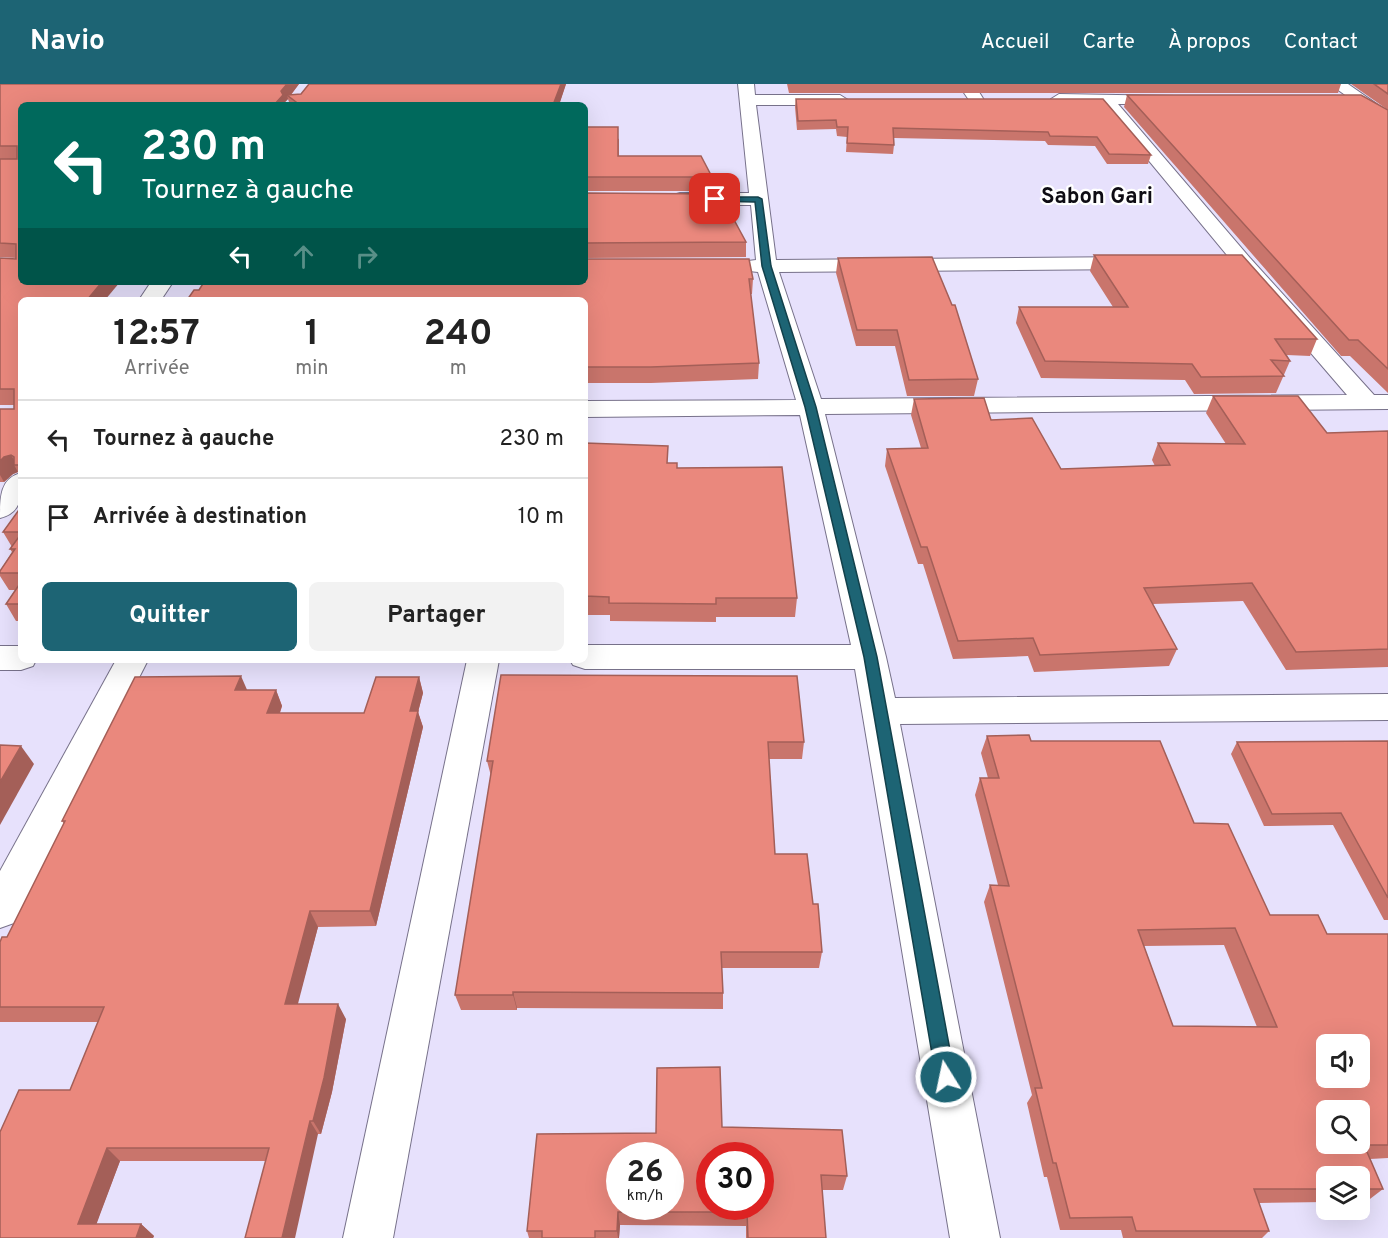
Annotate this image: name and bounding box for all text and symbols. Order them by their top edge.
text: Navio [30,24,105,60]
text: Accueil [981,29,1050,56]
text: Carte [1083,29,1135,56]
text: À propos [1168,29,1251,56]
text: Contact [1284,29,1358,56]
text: 230 m [141,122,266,175]
icon: left [42,126,120,204]
pin [689,173,740,224]
text: Tournez à gauche [141,174,354,208]
icon: arrive [698,182,731,215]
district label: Sabon Gari [1041,184,1153,211]
icon: left [224,240,257,273]
icon: ahead [287,240,320,273]
icon: right [350,240,383,273]
text: 12:57 [113,312,200,358]
text: 1 [305,312,319,358]
text: 240 [424,312,493,358]
text: Arrivée [124,356,189,382]
text: min [295,356,328,382]
text: m [450,356,467,382]
icon: left [42,423,75,456]
text: Tournez à gauche [93,426,274,453]
text: 230 m [500,426,564,453]
icon: arrive [42,501,75,534]
text: Arrivée à destination [93,504,307,531]
text: 10 m [518,504,564,531]
button: Quitter [42,582,297,651]
button: Partager [309,582,564,651]
map controls [1316,1034,1370,1220]
button: sound [1316,1034,1370,1088]
position arrow [914,1045,978,1109]
button: search [1316,1100,1370,1154]
speed limit sign: 30 [696,1142,774,1220]
text: 26 [627,1155,663,1192]
button: layers [1316,1166,1370,1220]
text: km/h [627,1187,663,1206]

